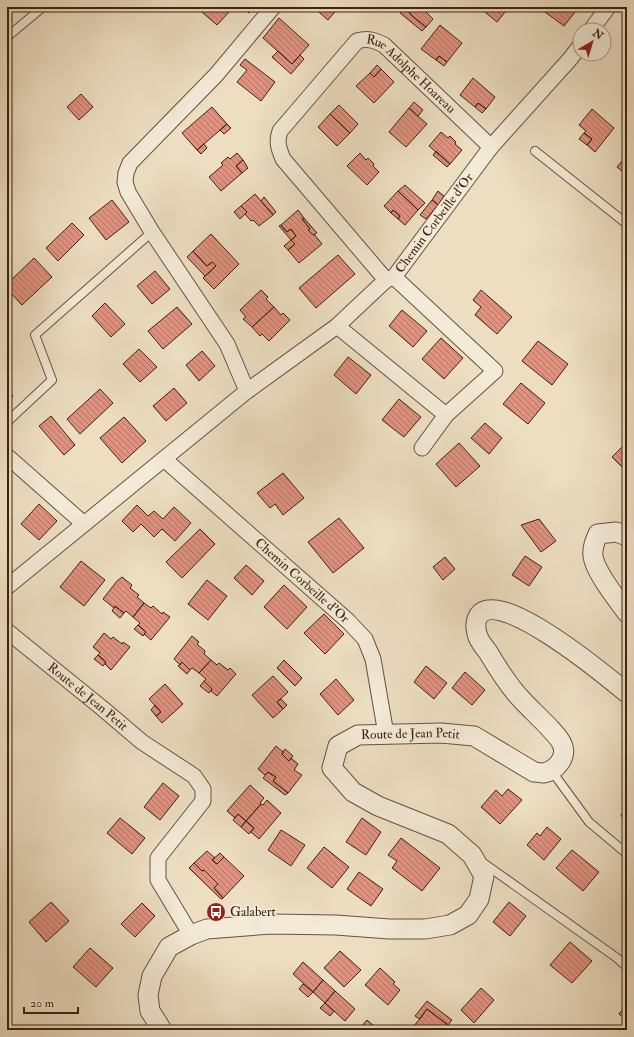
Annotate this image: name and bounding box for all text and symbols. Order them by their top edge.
north arrow [572,22,612,62]
text: N [589,26,607,43]
street label: Rue Adolphe Hoareau [365,31,459,117]
street label: Chemin Corbeille d'Or [392,170,477,276]
street label: Chemin Corbeille d'Or [252,535,353,627]
street label: Route de Jean Petit [44,659,131,734]
street label: Route de Jean Petit [361,725,460,743]
bus stop icon: Galabert [205,901,227,923]
place label: Galabert [230,904,276,920]
scale bar [24,989,78,1015]
text: 20 m [30,996,55,1011]

